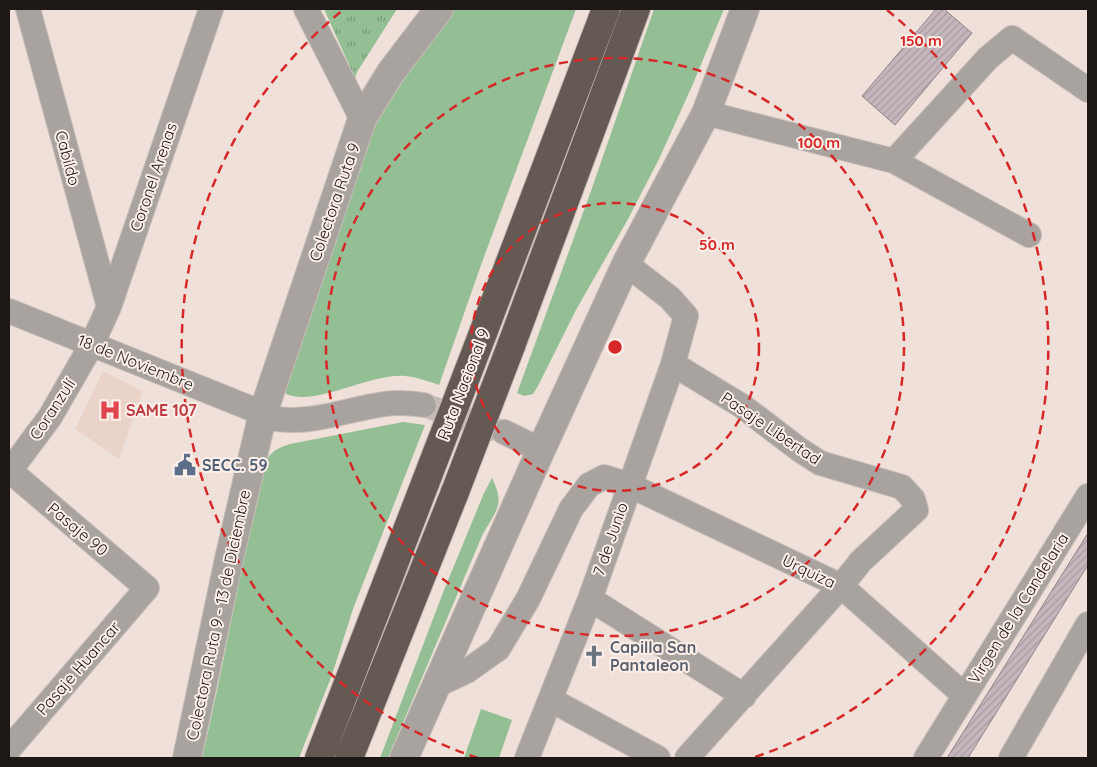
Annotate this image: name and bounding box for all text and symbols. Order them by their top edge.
text: 150 m [900,31,942,50]
street label: Coronel Arenas [125,120,181,234]
street label: Cabildo [51,128,85,188]
text: 100 m [798,133,840,152]
street label: Colectora Ruta 9 [304,140,364,264]
text: 50 m [699,235,735,254]
street label: Ruta Nacional 9 [433,325,493,443]
street label: 18 de Noviembre [75,330,197,394]
centre of rings [606,338,624,356]
street label: Coranzulí [25,374,79,443]
street label: Pasaje Libertad [717,387,825,469]
hospital icon: SAME 107 [97,397,123,423]
place label: SAME 107 [126,400,197,420]
public building icon: SECC. 59 [172,452,198,478]
place label: SECC. 59 [202,455,268,475]
street label: Colectora Ruta 9 - 13 de Diciembre [182,488,254,742]
street label: Pasaje 90 [44,498,112,560]
street label: 7 de Junio [588,500,632,578]
street label: Virgen de la Candelaria [963,529,1073,687]
street label: Urquiza [779,550,839,592]
street label: Pasaje Huancar [32,617,124,719]
place label: Capilla San Pantaleon [610,637,696,675]
church icon: Capilla San Pantaleon [581,643,607,669]

